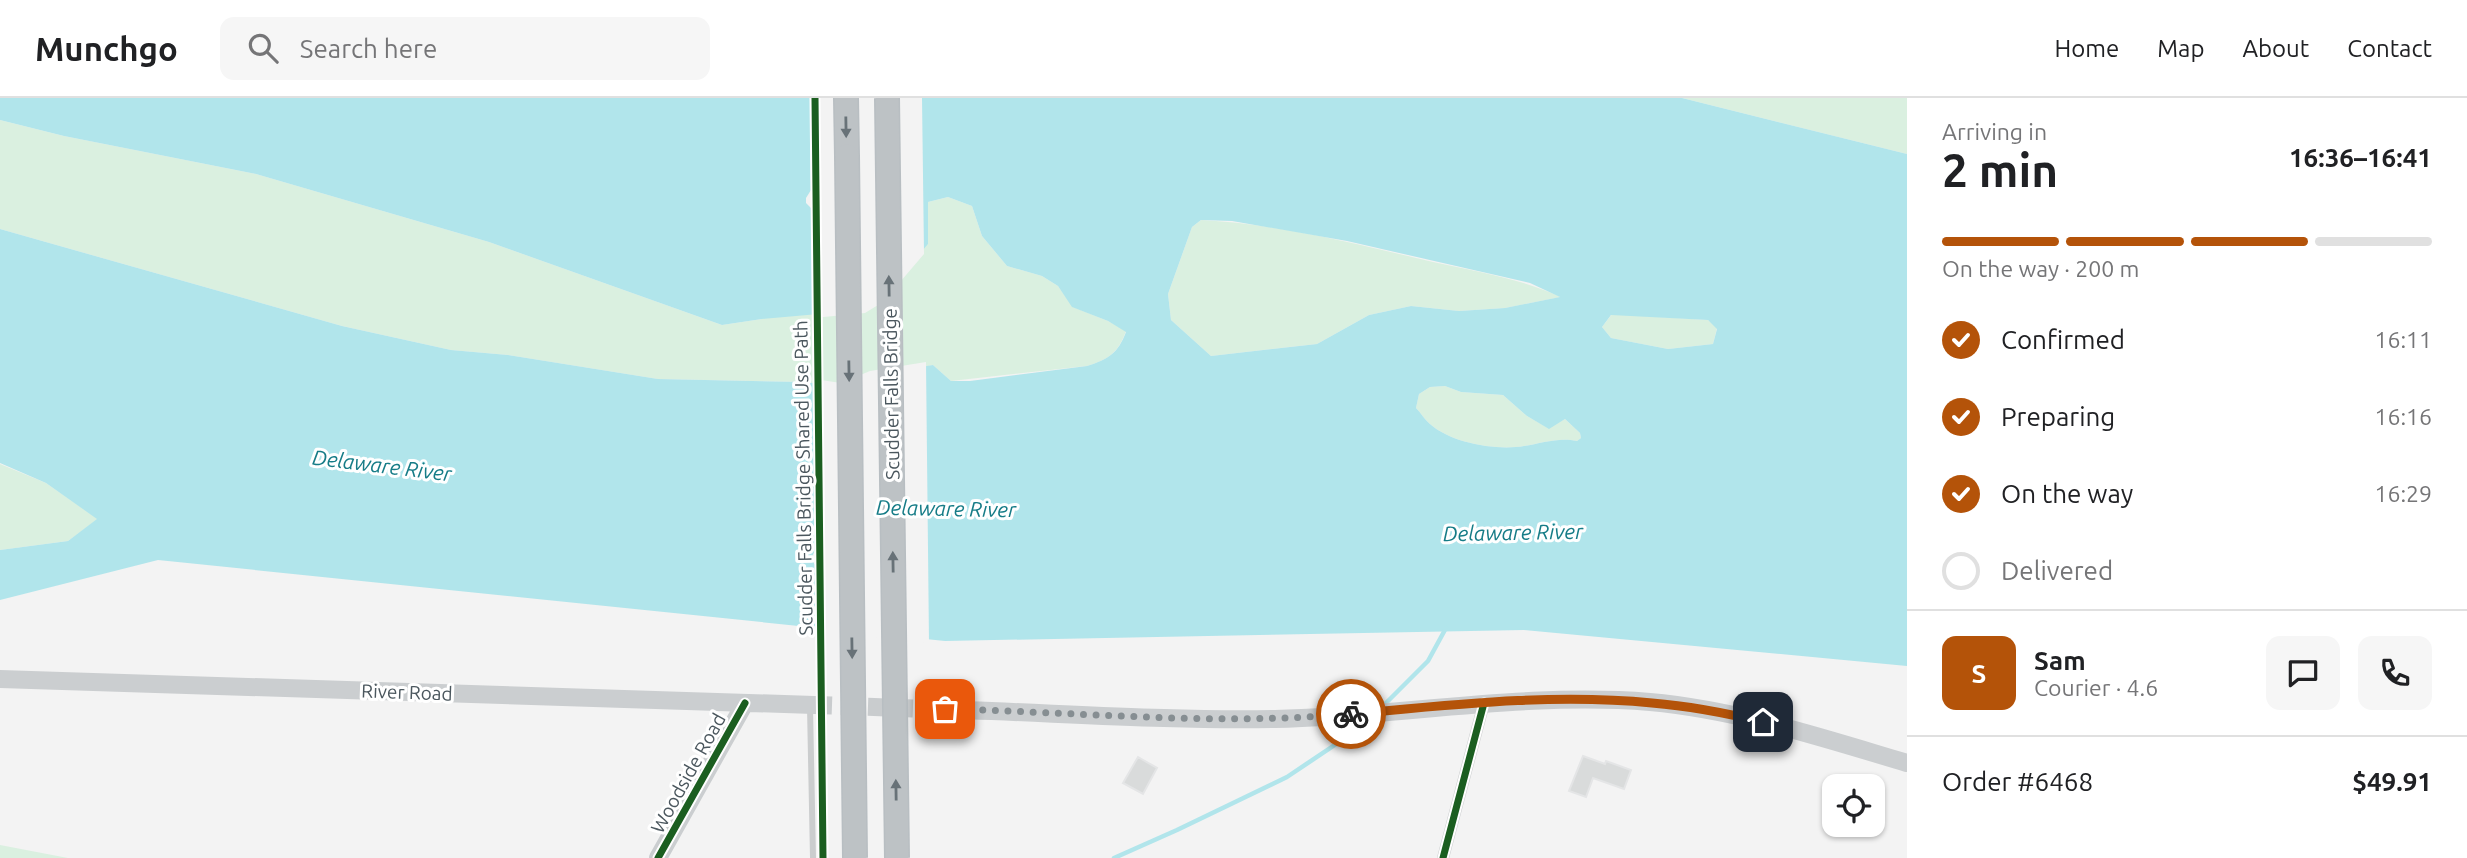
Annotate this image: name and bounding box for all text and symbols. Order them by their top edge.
search box [220,17,710,80]
icon: search [244,29,282,67]
text: Munchgo [35,30,178,67]
text: Search here [300,34,437,63]
text: Home [2054,35,2119,62]
text: Map [2157,35,2204,62]
text: About [2242,35,2309,62]
text: Contact [2347,35,2432,62]
one-way arrow [840,116,852,138]
text: Arriving in [1942,119,2047,144]
text: 16:36–16:41 [2289,143,2432,172]
text: 2 min [1942,144,2058,196]
text: On the way · 200 m [1942,256,2139,281]
one-way arrow [884,275,895,297]
street label: Scudder Falls Bridge [879,308,903,480]
street label: Scudder Falls Bridge Shared Use Path [789,320,817,636]
icon: check [1942,321,1980,359]
text: Confirmed [2001,325,2125,354]
text: 16:11 [2374,327,2432,352]
one-way arrow [843,360,855,382]
icon: check [1942,398,1980,436]
text: Preparing [2001,402,2115,431]
text: 16:16 [2374,404,2432,429]
water label: Delaware River [311,445,454,486]
icon: check [1942,475,1980,513]
text: On the way [2001,479,2133,508]
text: 16:29 [2374,481,2432,506]
water label: Delaware River [876,495,1017,521]
water label: Delaware River [1443,519,1584,545]
one-way arrow [887,551,899,573]
text: Delivered [2001,556,2113,585]
button: chat [2266,636,2340,710]
button: phone [2358,636,2432,710]
one-way arrow [847,637,858,659]
text: Sam [2034,646,2086,675]
text: S [1972,659,1986,688]
text: Courier · 4.6 [2034,675,2158,700]
street label: River Road [361,679,453,705]
pin [915,679,975,739]
courier [1316,679,1386,749]
icon: bag [926,690,964,728]
pin [1733,692,1793,752]
icon: bike [1332,695,1370,733]
icon: home [1744,703,1782,741]
street label: Woodside Road [646,709,730,837]
text: Order #6468 [1942,767,2093,796]
text: $49.91 [2352,767,2432,796]
map controls [1822,774,1885,837]
button: locate [1822,774,1885,837]
one-way arrow [890,779,902,801]

